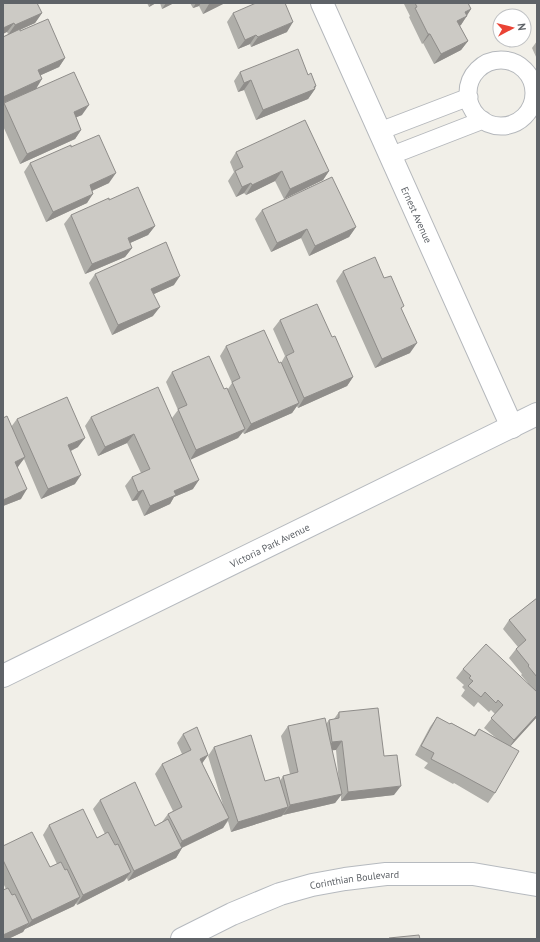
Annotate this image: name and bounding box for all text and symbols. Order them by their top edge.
north arrow [492,8,532,48]
text: N [515,22,529,31]
street label: Ernest Avenue [398,185,435,245]
street label: Victoria Park Avenue [227,521,312,571]
street label: Corinthian Boulevard [309,868,399,892]

